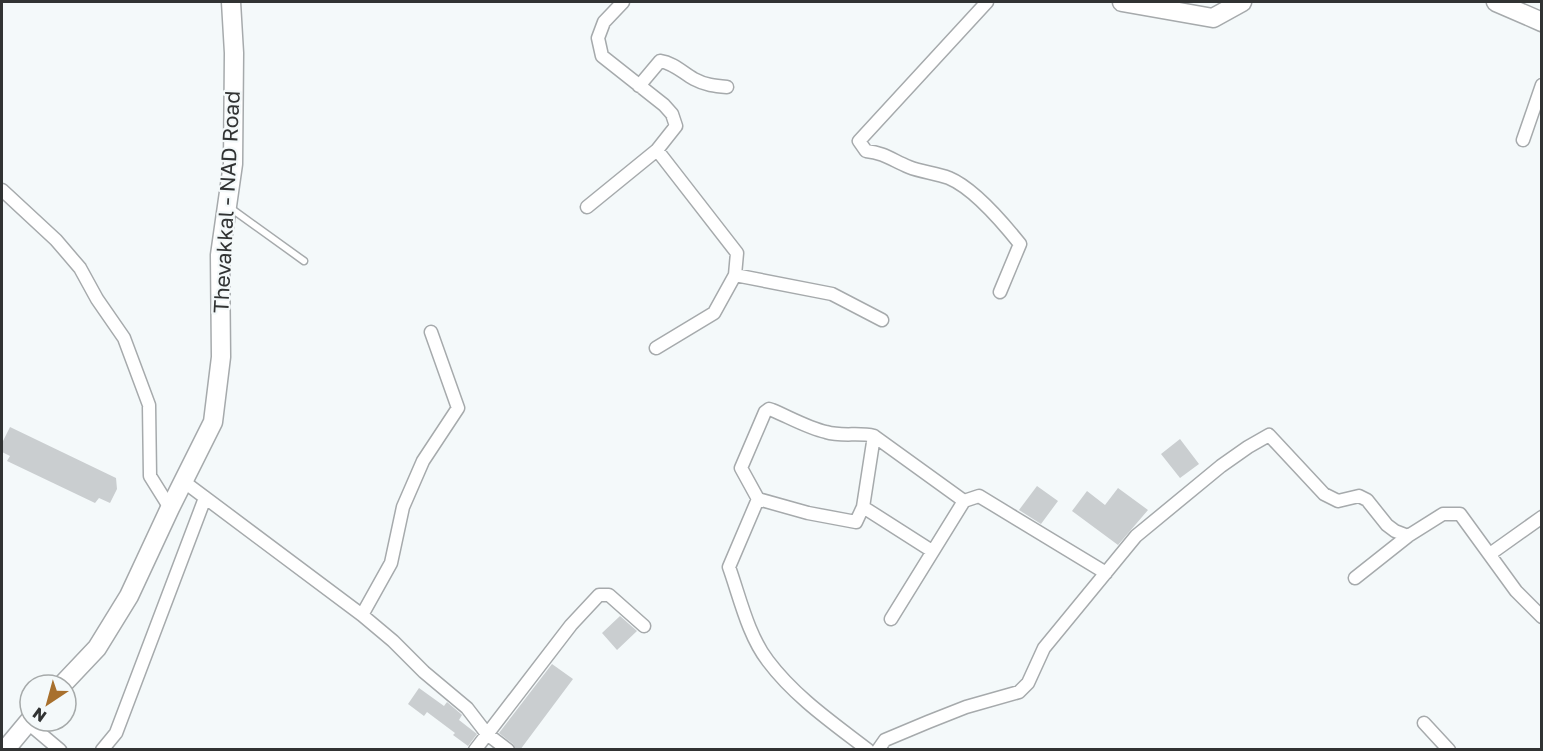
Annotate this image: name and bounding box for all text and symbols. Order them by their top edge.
street label: Thevakkal - NAD Road [207,90,245,314]
north arrow [18,673,78,733]
text: N [28,703,50,727]

